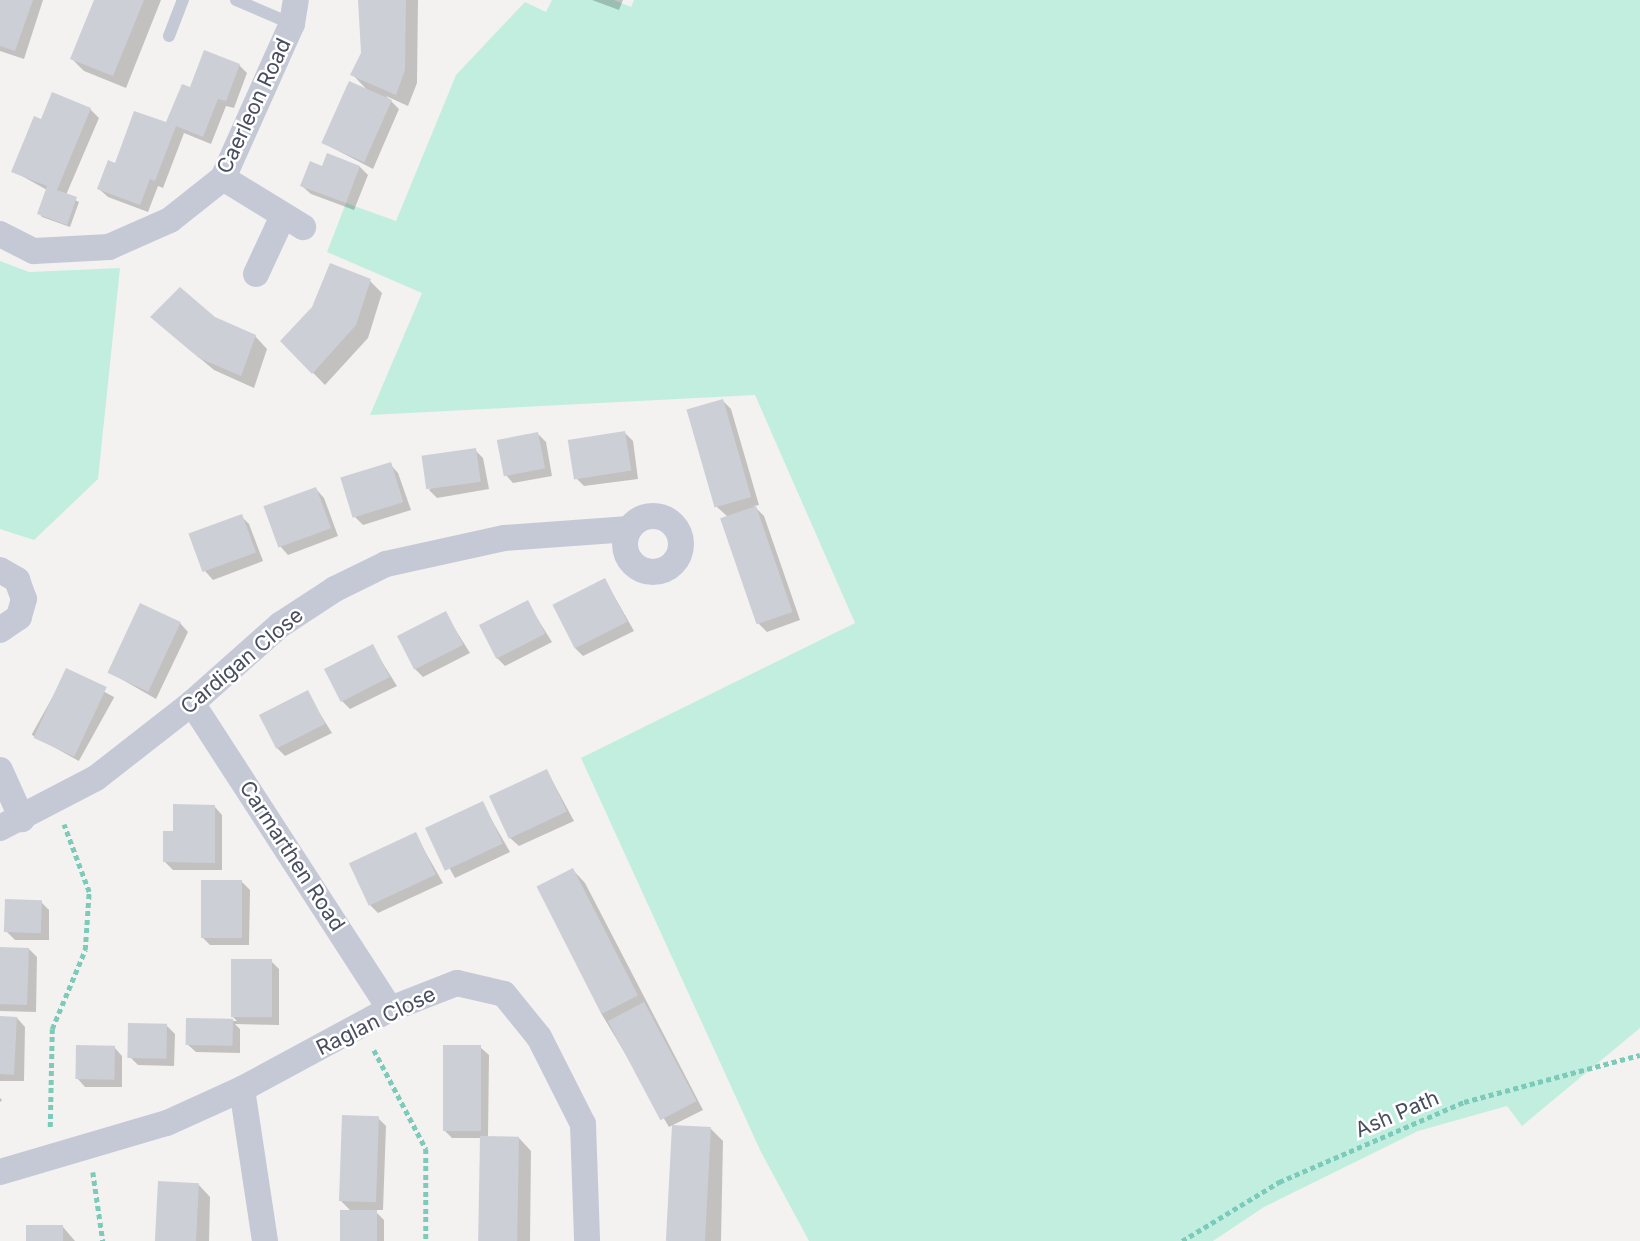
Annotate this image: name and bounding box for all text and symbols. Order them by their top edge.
street label: Caerleon Road [212,34,296,178]
street label: Cardigan Close [176,603,308,719]
street label: Carmarthen Road [234,776,350,936]
street label: Raglan Close [312,981,440,1061]
street label: Ash Path [1351,1085,1443,1143]

